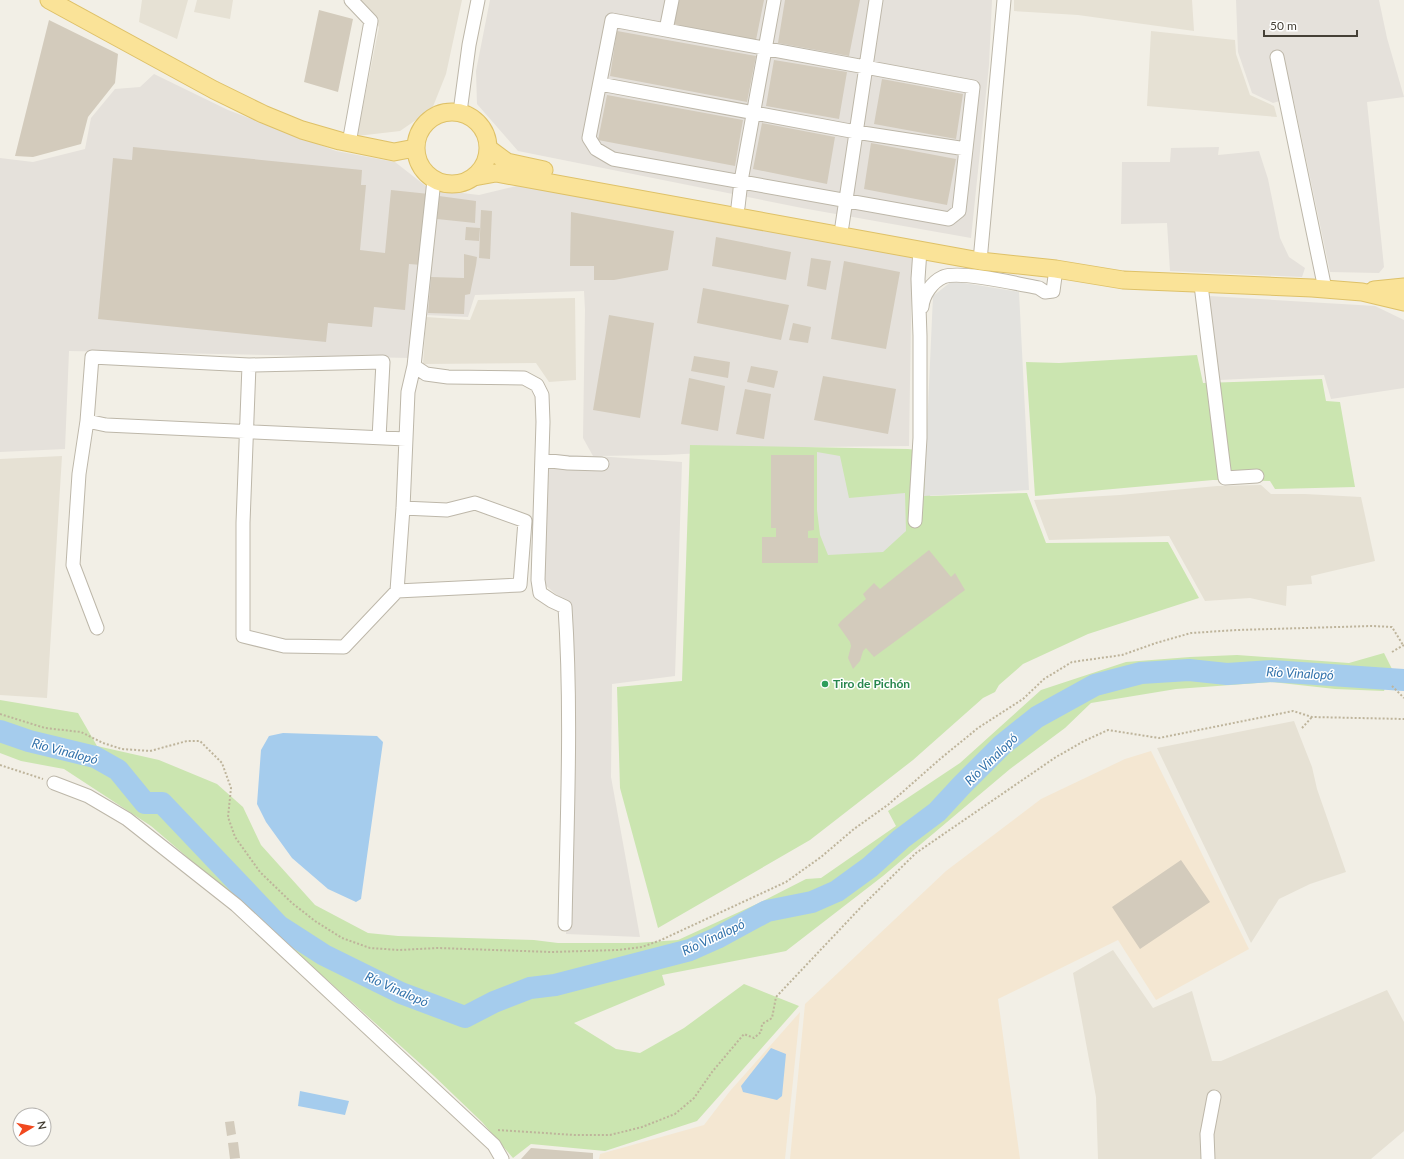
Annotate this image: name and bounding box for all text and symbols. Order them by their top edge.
scale bar [1264,12,1357,38]
text: 50 m [1270,18,1297,33]
water label: Río Vinalopó [1266,663,1335,683]
place label: Tiro de Pichón [833,676,910,691]
marker: Tiro de Pichón [820,679,830,689]
water label: Río Vinalopó [961,730,1021,788]
water label: Río Vinalopó [30,734,100,768]
water label: Río Vinalopó [679,915,747,959]
water label: Río Vinalopó [363,968,431,1010]
north arrow [12,1107,52,1147]
text: N [35,1120,49,1130]

